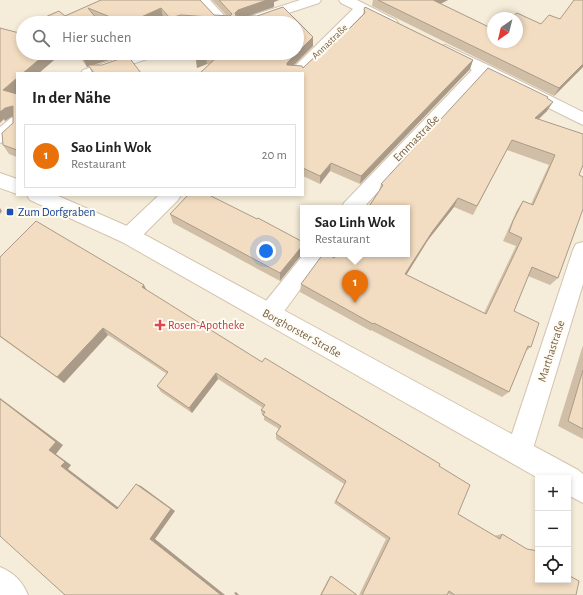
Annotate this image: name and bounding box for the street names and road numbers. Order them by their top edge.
street label: Annastraße [310,22,350,61]
street label: Emmastraße [391,112,441,164]
street label: Borghorster Straße [261,306,343,360]
street label: Marthastraße [535,319,567,383]

